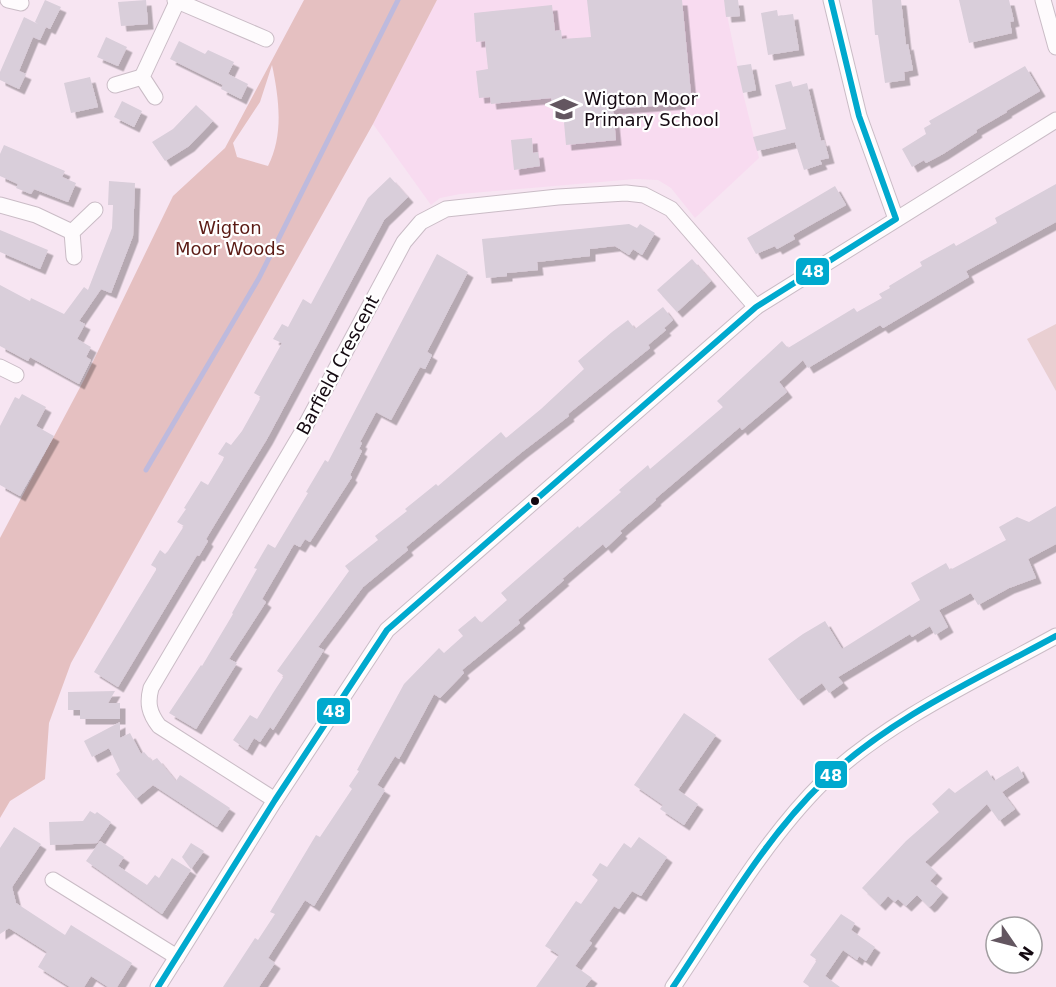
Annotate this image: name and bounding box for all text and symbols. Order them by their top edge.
place label: Wigton Moor Primary School [584,88,719,130]
school or university icon: Wigton Moor Primary School [549,94,579,124]
park label: Wigton Moor Woods [175,217,285,259]
line badge: 48 [795,257,830,286]
text: 48 [802,262,824,281]
street label: Barfield Crescent [292,291,383,438]
unlabelled marker [529,495,541,507]
line badge: 48 [316,697,351,725]
text: 48 [323,702,345,721]
line badge: 48 [814,760,848,789]
text: 48 [820,766,842,785]
north arrow [984,915,1044,975]
text: N [1014,942,1037,964]

